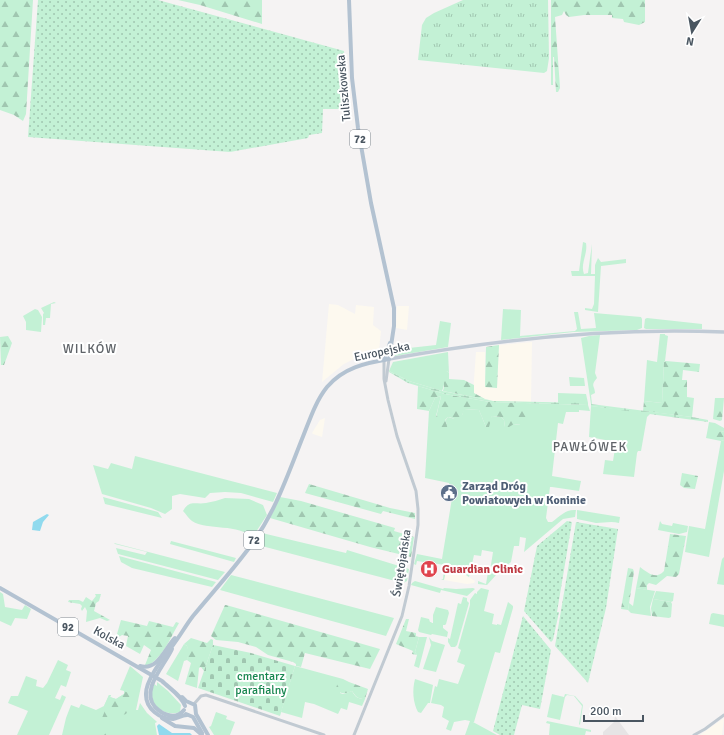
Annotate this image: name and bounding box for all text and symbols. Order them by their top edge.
north arrow [672,12,712,52]
text: N [685,34,695,48]
street label: Tuliszkowska [334,54,354,122]
road number: 72 [350,130,370,148]
street label: Europejska [353,339,411,365]
district label: WILKÓW [63,341,117,357]
district label: PAWŁÓWEK [553,439,627,455]
place label: Zarząd Dróg Powiatowych w Koninie [462,479,586,508]
public building icon: Zarząd Dróg Powiatowych w Koninie [439,483,459,503]
street label: Świętojańska [389,528,415,598]
road number: 72 [244,531,264,549]
hospital icon: Guardian Clinic [419,559,439,579]
place label: Guardian Clinic [442,562,523,577]
road number: 92 [58,618,78,636]
street label: Kolska [90,623,128,653]
park label: cmentarz parafialny [235,669,287,698]
scale bar [584,697,643,723]
text: 200 m [590,704,622,719]

